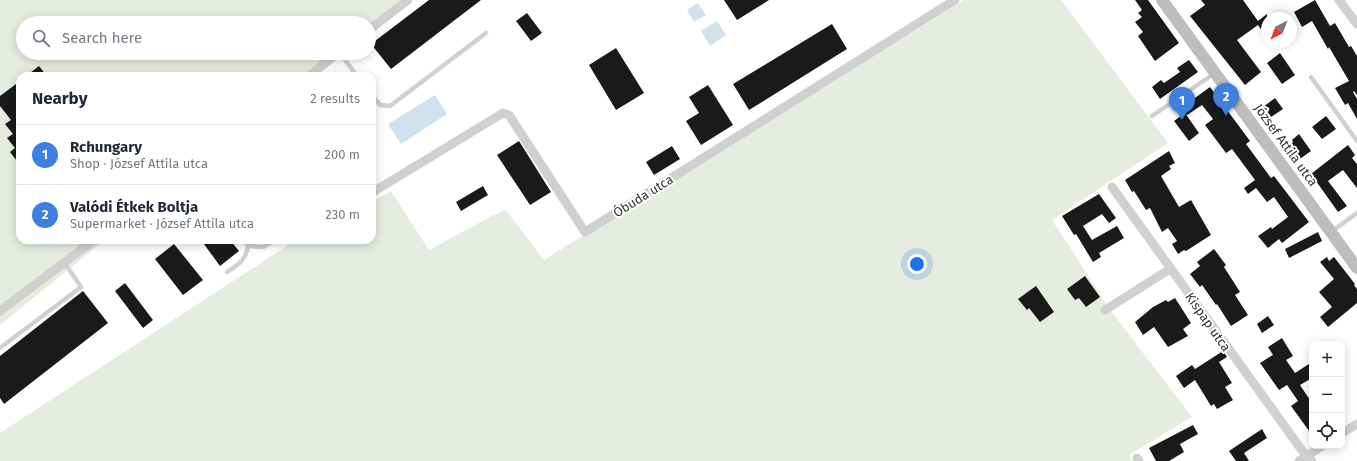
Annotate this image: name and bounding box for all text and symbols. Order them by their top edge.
north arrow [1261,12,1297,48]
search box [16,16,376,60]
icon: search [30,27,52,49]
text: Search here [62,29,142,47]
pin: 2 [1213,83,1239,116]
pin: 1 [1169,87,1195,120]
text: Nearby [32,88,87,109]
text: 2 results [310,91,360,106]
street label: József Attila utca [1251,101,1321,189]
text: Rchungary [70,138,142,156]
text: 1 [42,147,48,162]
text: 200 m [324,147,360,162]
text: Shop · József Attila utca [70,156,208,171]
street label: Óbuda utca [610,172,676,220]
text: Valódi Étkek Boltja [70,198,198,216]
text: 2 [42,207,48,222]
text: 230 m [325,207,360,222]
text: Supermarket · József Attila utca [70,216,254,231]
your location [907,254,927,274]
street label: Kispap utca [1182,290,1234,354]
map controls [1309,341,1345,449]
button: + [1309,341,1345,377]
button: − [1309,377,1345,413]
button: locate [1309,413,1345,449]

